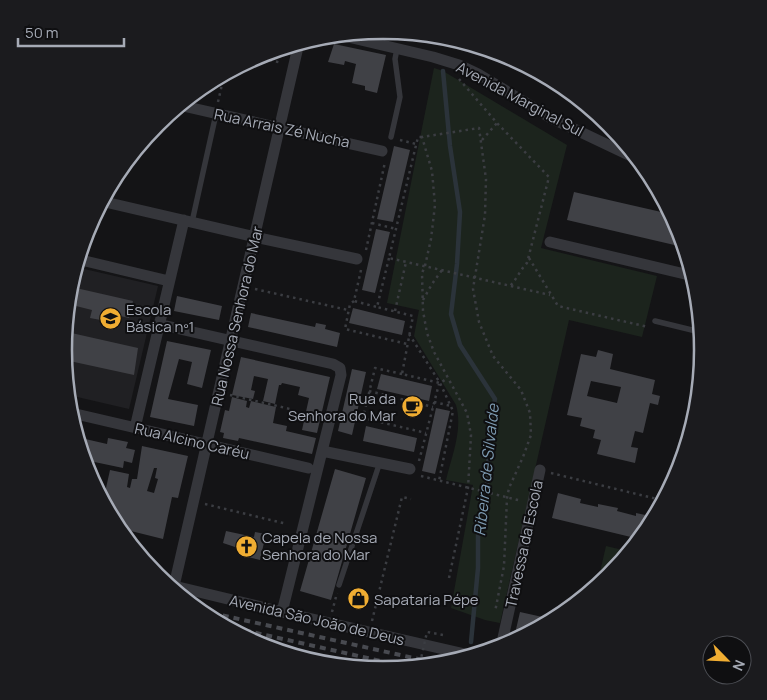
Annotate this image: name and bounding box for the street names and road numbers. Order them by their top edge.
street label: Avenida Marginal Sul [453,57,587,141]
street label: Rua Arrais Zé Nucha [212,103,352,153]
street label: Rua Nossa Senhora do Mar [206,223,268,408]
street label: Rua Alcino Caréu [133,418,251,464]
street label: Travessa da Escola [500,478,548,610]
street label: Avenida São João de Deus [227,590,407,650]

